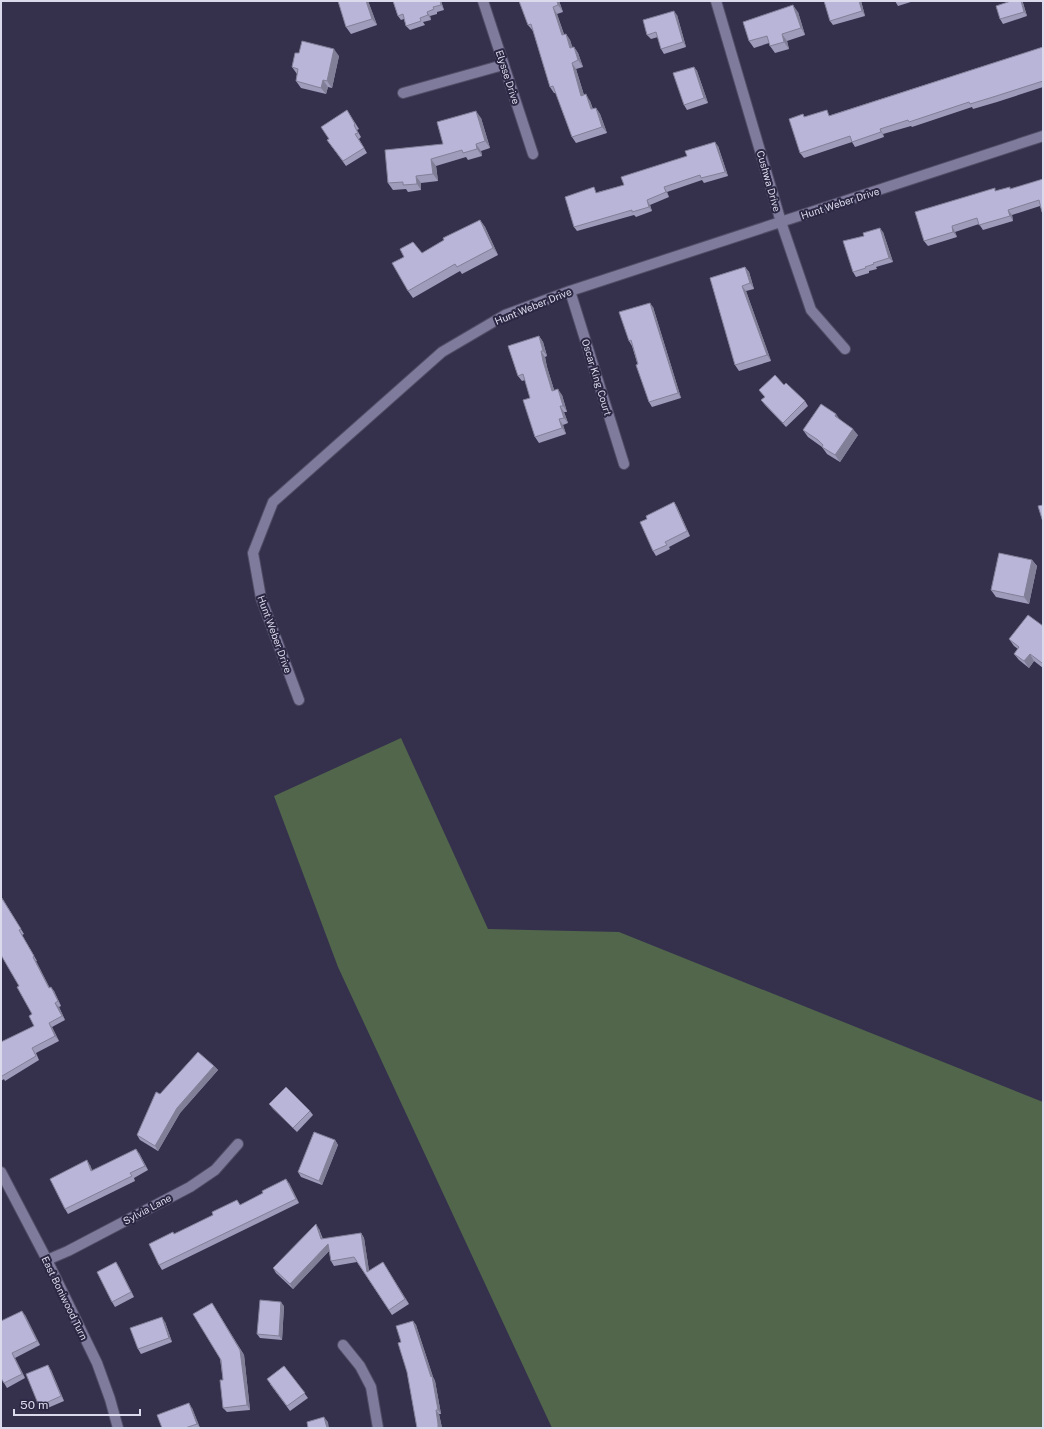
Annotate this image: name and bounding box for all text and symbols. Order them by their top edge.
street label: Elysse Drive [494,48,522,106]
street label: Cushwa Drive [755,149,784,213]
street label: Hunt Weber Drive [799,185,881,221]
street label: Hunt Weber Drive [493,285,573,327]
street label: Oscar King Court [580,337,614,417]
street label: Hunt Weber Drive [255,594,295,675]
street label: Sylvia Lane [121,1191,174,1227]
street label: East Boniwood Turn [39,1254,91,1342]
scale bar [14,1391,140,1417]
text: 50 m [20,1398,48,1412]

